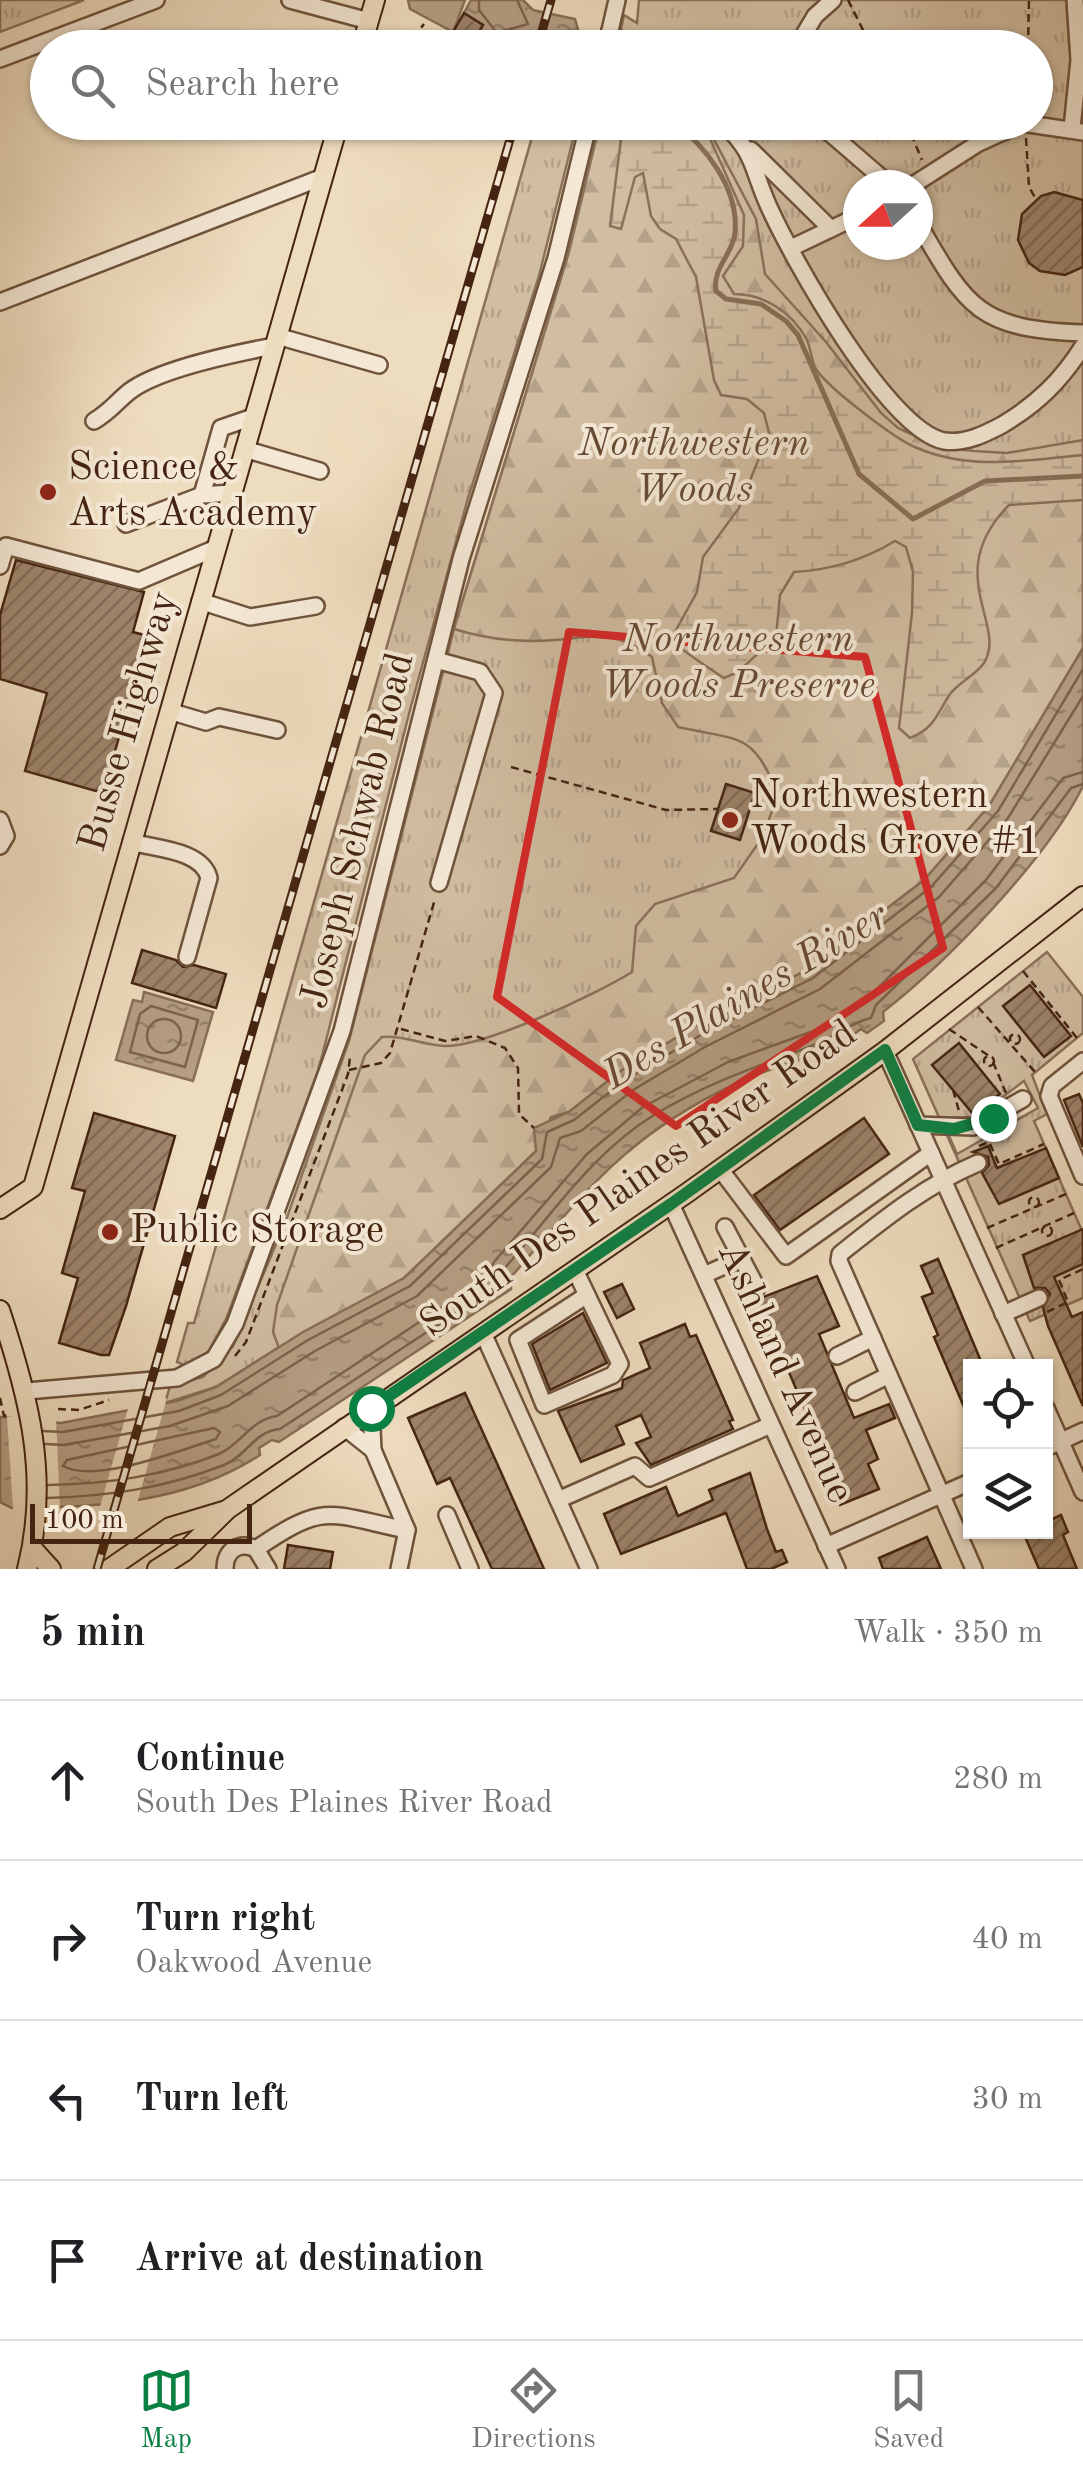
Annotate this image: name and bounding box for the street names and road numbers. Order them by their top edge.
street label: Busse Highway [74,587,186,857]
street label: Joseph Schwab Road [295,649,423,1013]
street label: South Des Plaines River Road [414,1014,864,1346]
street label: Ashland Avenue [709,1237,859,1509]

